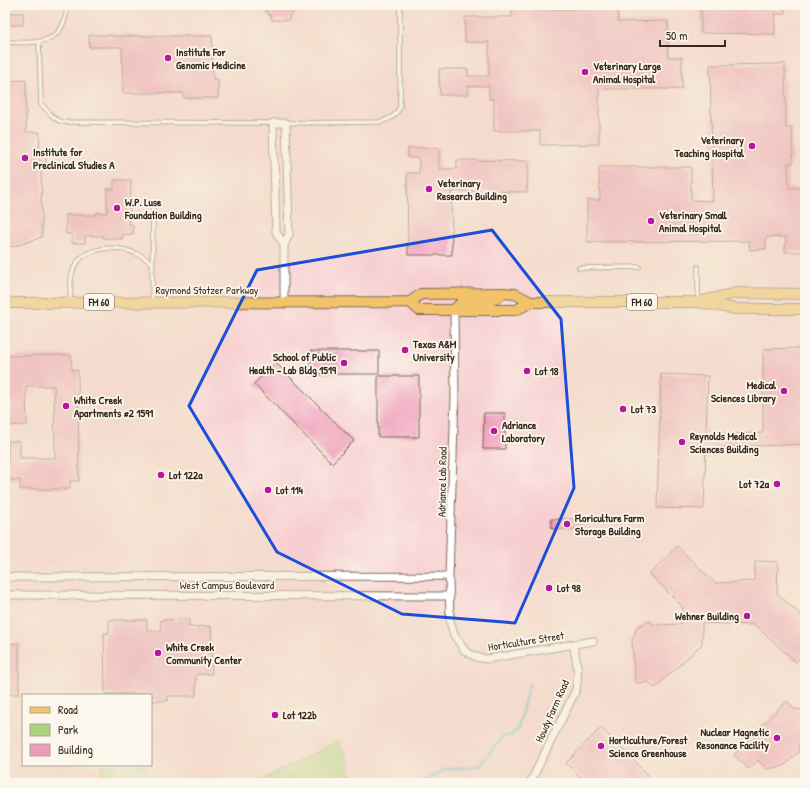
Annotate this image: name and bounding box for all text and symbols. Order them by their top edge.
scale bar [660,22,725,48]
text: 50 m [666,27,687,44]
place label: Institute For Genomic Medicine [176,45,246,72]
marker: Institute For Genomic Medicine [163,53,173,63]
place label: Veterinary Large Animal Hospital [593,59,662,87]
marker: Veterinary Large Animal Hospital [580,67,590,77]
place label: Veterinary Teaching Hospital [673,133,745,161]
marker: Veterinary Teaching Hospital [747,141,757,151]
place label: Institute for Preclinical Studies A [33,145,115,172]
marker: Institute for Preclinical Studies A [20,153,30,163]
place label: Veterinary Research Building [437,176,507,204]
marker: Veterinary Research Building [424,184,434,194]
place label: W.P. Luse Foundation Building [124,195,202,223]
marker: W.P. Luse Foundation Building [112,203,122,213]
place label: Veterinary Small Animal Hospital [659,208,728,236]
marker: Veterinary Small Animal Hospital [646,216,656,226]
street label: Raymond Stotzer Parkway [155,283,259,297]
road number: FM 60 [84,294,114,310]
road number: FM 60 [627,294,657,310]
place label: Texas A&M University [412,337,457,365]
marker: Texas A&M University [400,345,410,355]
place label: School of Public Health - Lab Bldg 1519 [249,350,337,378]
marker: School of Public Health - Lab Bldg 1519 [339,358,349,368]
place label: Lot 18 [535,364,559,378]
marker: Lot 18 [522,366,532,376]
place label: Medical Sciences Library [711,378,777,406]
marker: Medical Sciences Library [779,386,789,396]
place label: White Creek Apartments #2 1591 [74,393,153,421]
marker: White Creek Apartments #2 1591 [61,401,71,411]
place label: Lot 73 [631,402,656,416]
marker: Lot 73 [618,404,628,414]
place label: Adriance Laboratory [502,418,545,446]
marker: Adriance Laboratory [489,426,499,436]
place label: Reynolds Medical Sciences Building [690,429,759,457]
marker: Reynolds Medical Sciences Building [677,437,687,447]
street label: Adriance Lab Road [434,446,450,517]
place label: Lot 122a [169,468,203,482]
marker: Lot 122a [156,470,166,480]
place label: Lot 72a [739,477,770,491]
marker: Lot 72a [772,479,782,489]
place label: Lot 114 [276,483,303,497]
marker: Lot 114 [263,485,273,495]
place label: Floriculture Farm Storage Building [574,511,645,539]
marker: Floriculture Farm Storage Building [562,519,572,529]
street label: West Campus Boulevard [180,578,275,592]
place label: Lot 98 [557,581,581,595]
marker: Lot 98 [544,583,554,593]
place label: Wehner Building [675,609,739,624]
marker: Wehner Building [742,611,752,621]
street label: Horticulture Street [487,628,565,654]
place label: White Creek Community Center [166,640,243,668]
marker: White Creek Community Center [153,648,163,658]
street label: Howdy Farm Road [532,677,572,744]
legend [22,694,152,766]
text: Road [58,701,78,718]
place label: Lot 122b [283,708,317,722]
marker: Lot 122b [270,710,280,720]
text: Park [58,721,78,738]
place label: Nuclear Magnetic Resonance Facility [697,725,770,753]
place label: Horticulture/Forest Science Greenhouse [609,733,689,760]
marker: Nuclear Magnetic Resonance Facility [772,733,782,743]
text: Building [58,741,93,758]
marker: Horticulture/Forest Science Greenhouse [596,741,606,751]

